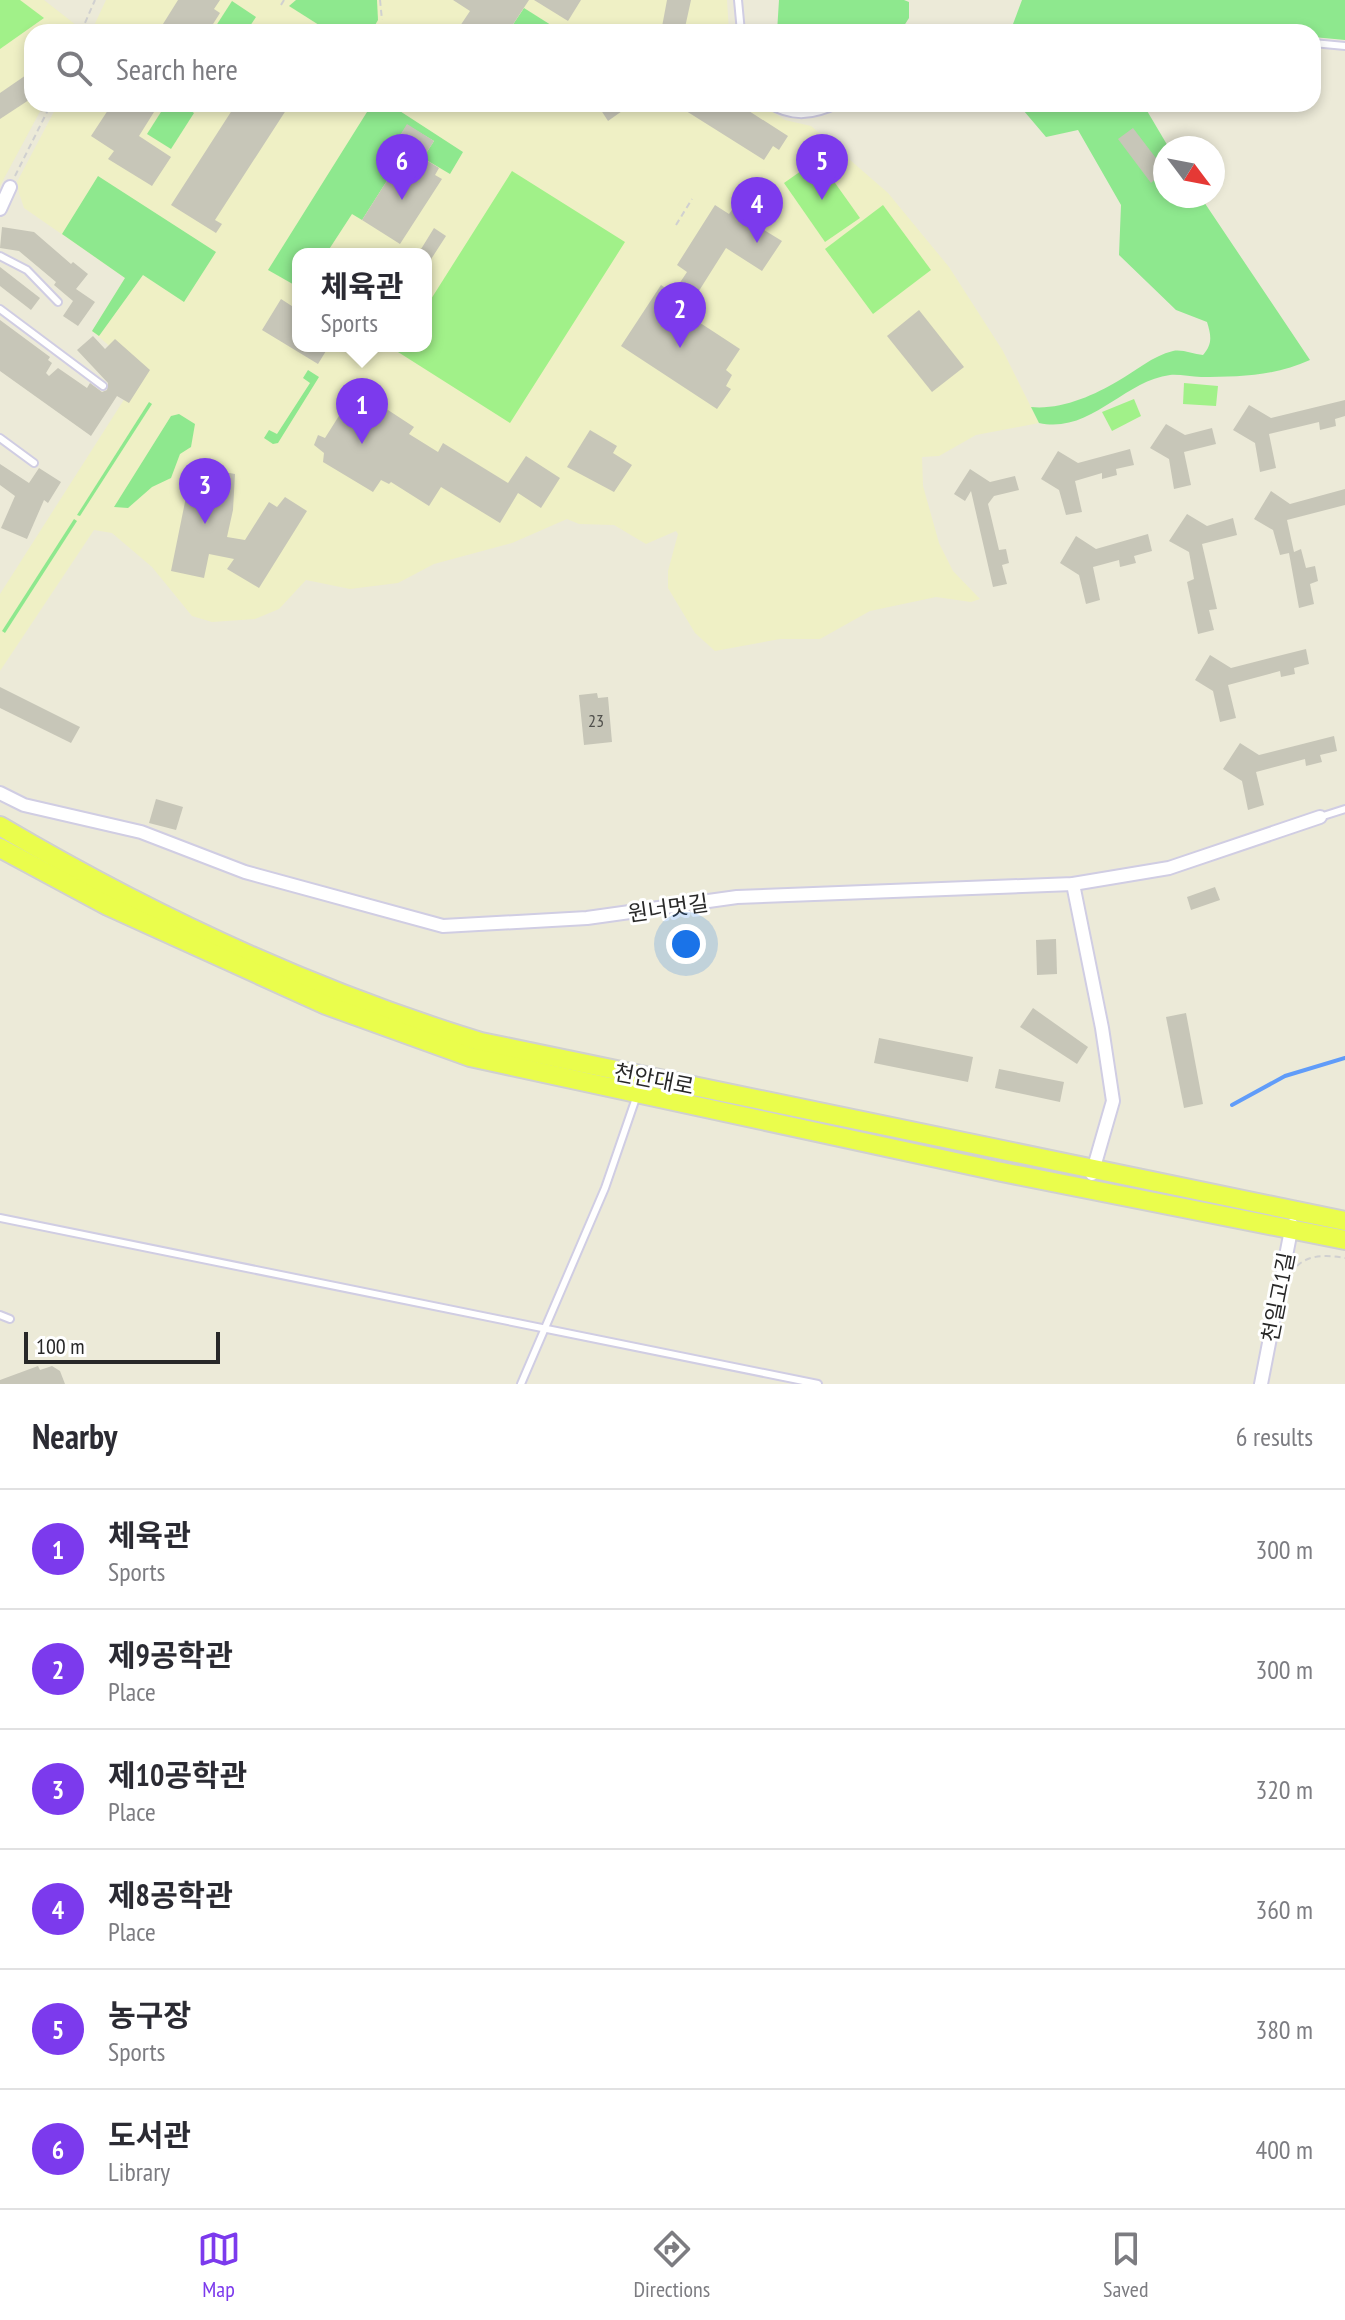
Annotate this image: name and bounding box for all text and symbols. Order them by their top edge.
search box [24,24,1321,112]
icon: search [52,46,96,90]
text: Search here [116,49,238,88]
pin: 6 [376,134,428,200]
pin: 5 [796,134,848,200]
north arrow [1153,136,1225,208]
pin: 4 [731,177,783,243]
popup [292,248,432,352]
text: 체육관 [321,266,403,305]
pin: 2 [654,282,706,348]
text: Sports [321,306,378,339]
pin: 1 [336,378,388,444]
pin: 3 [179,458,231,524]
house number: 23 [588,709,604,732]
street label: 원너멋길 [626,889,710,927]
your location [666,924,706,964]
street label: 천안대로 [612,1058,696,1100]
street label: 천일고1길 [1256,1250,1300,1344]
scale bar [24,1328,220,1364]
text: 100 m [36,1332,85,1360]
text: Nearby [32,1414,117,1458]
text: 6 results [1236,1420,1313,1453]
text: 체육관 [108,1515,191,1554]
text: 1 [52,1533,64,1566]
text: 300 m [1255,1533,1313,1566]
text: Sports [108,1555,165,1588]
text: 제9공학관 [108,1635,233,1674]
text: 2 [52,1653,64,1686]
text: 300 m [1255,1653,1313,1686]
text: Place [108,1675,156,1708]
text: 제10공학관 [108,1755,247,1794]
text: 3 [52,1773,64,1806]
text: 320 m [1255,1773,1313,1806]
text: Place [108,1795,156,1828]
text: 제8공학관 [108,1875,233,1914]
text: 4 [52,1893,64,1926]
text: 360 m [1255,1893,1313,1926]
text: Place [108,1915,156,1948]
text: 농구장 [108,1995,191,2034]
text: 5 [52,2013,64,2046]
text: 380 m [1255,2013,1313,2046]
text: Sports [108,2035,165,2068]
text: 도서관 [108,2115,191,2154]
text: 6 [52,2133,64,2166]
text: 400 m [1255,2133,1313,2166]
text: Library [108,2155,170,2188]
tab: Map [197,2227,241,2303]
tab: Directions [634,2227,710,2303]
tab: Saved [1103,2227,1148,2303]

